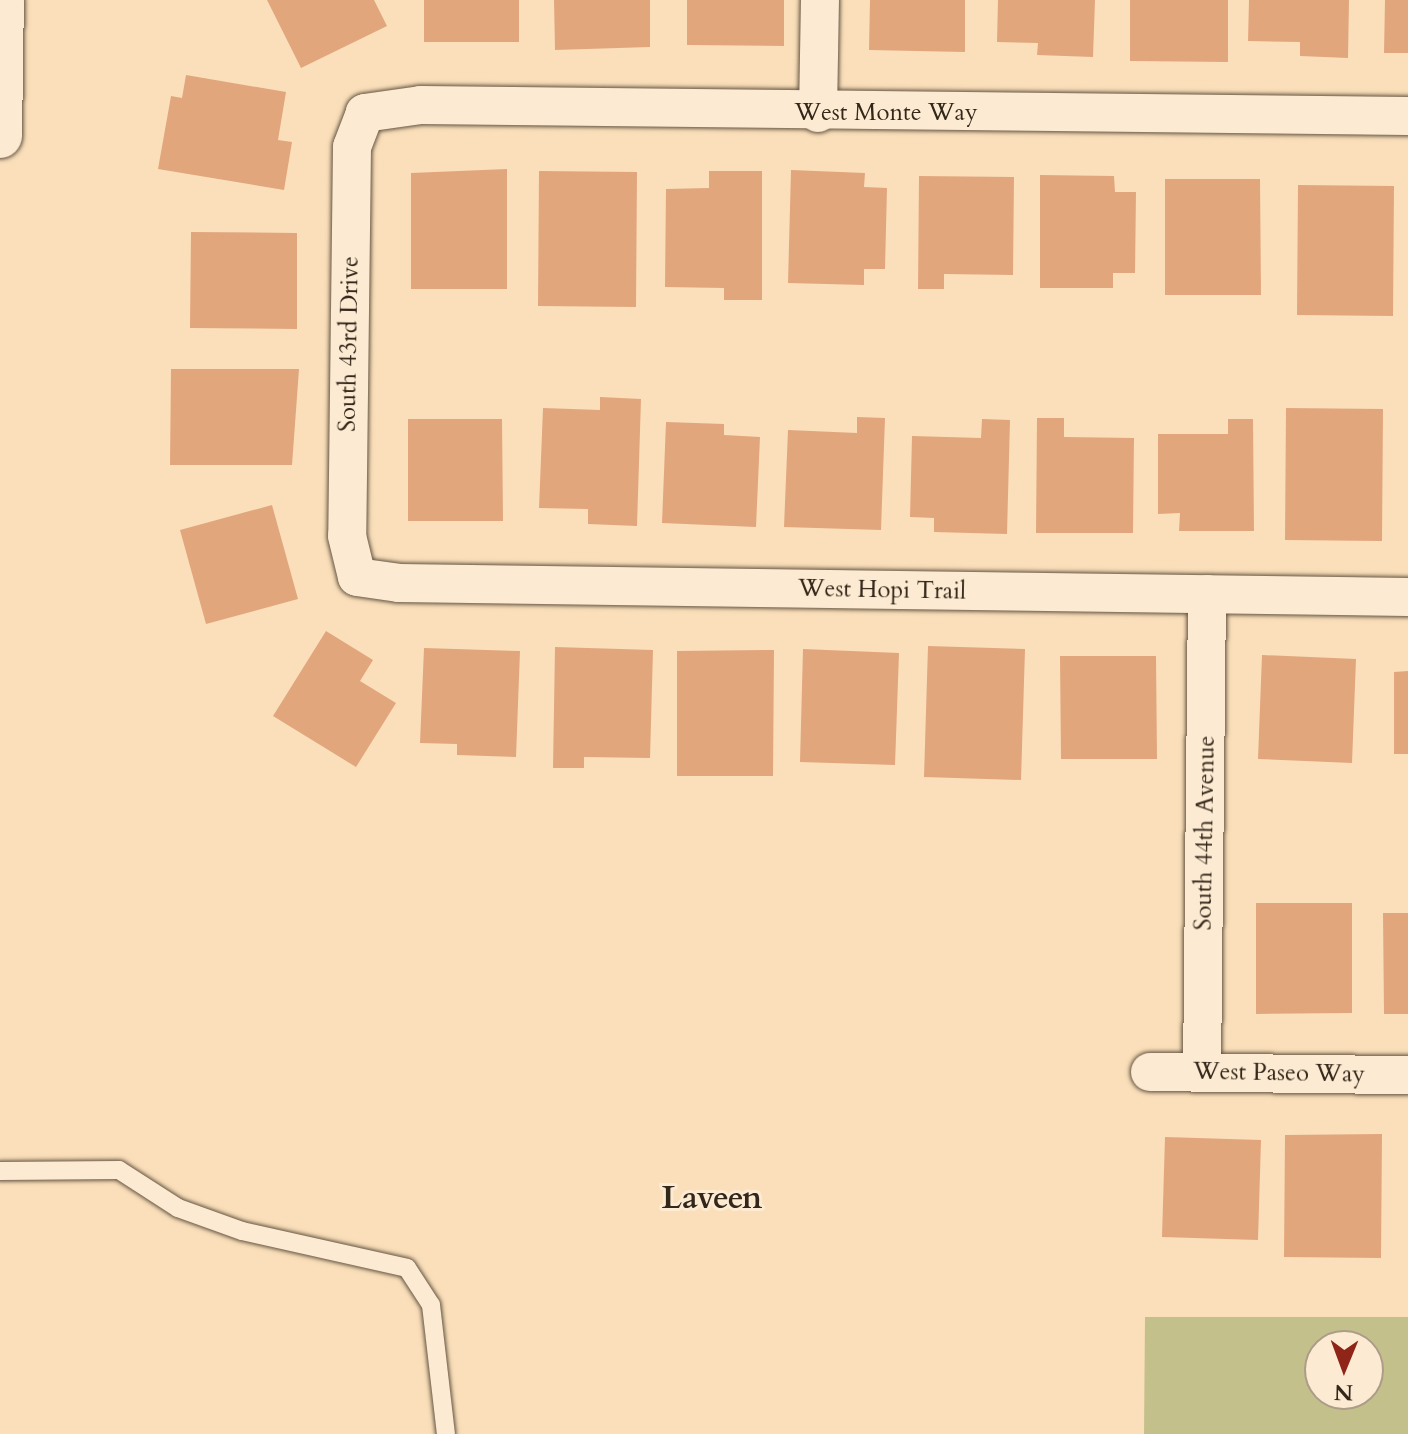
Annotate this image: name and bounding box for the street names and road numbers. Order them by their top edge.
street label: West Monte Way [794,99,978,127]
street label: South 43rd Drive [333,256,365,432]
street label: West Hopi Trail [798,574,966,606]
street label: South 44th Avenue [1189,735,1221,931]
street label: West Paseo Way [1193,1057,1365,1089]

